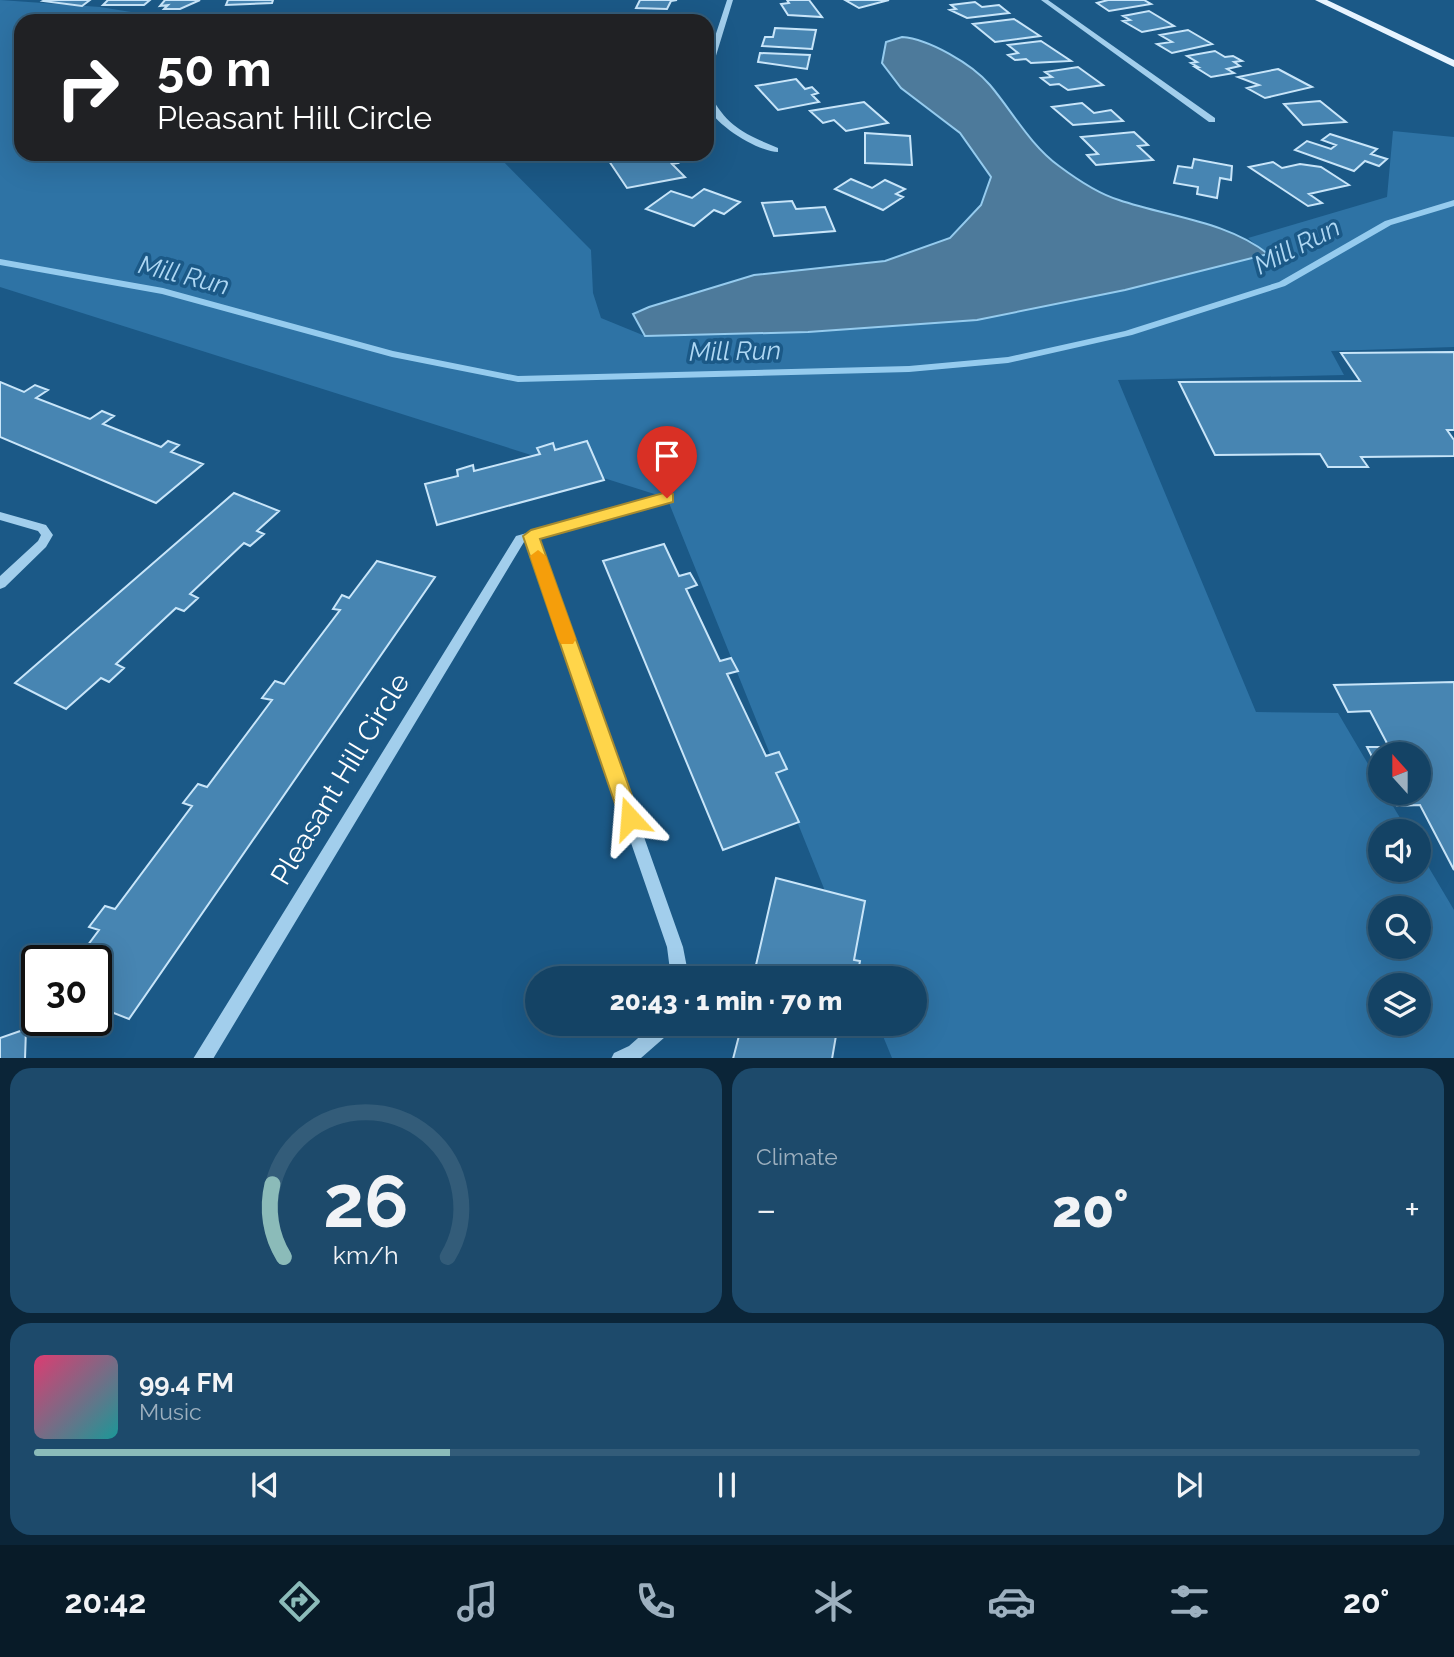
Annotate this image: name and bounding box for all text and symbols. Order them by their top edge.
text: 50 m [157,40,272,97]
icon: right [42,42,133,133]
text: Pleasant Hill Circle [157,99,432,136]
water label: Mill Run [1249,212,1345,280]
water label: Mill Run [136,249,232,301]
water label: Mill Run [689,335,781,367]
pin [637,426,697,498]
icon: arrive [648,437,686,475]
street label: Pleasant Hill Circle [264,667,416,891]
north arrow [1368,742,1432,805]
map controls [1368,742,1431,1036]
position arrow [593,781,667,855]
button: sound [1368,819,1431,882]
button: search [1368,896,1431,959]
speed limit sign: 30 [21,945,112,1036]
button: layers [1368,973,1431,1036]
text: 20:43 · 1 min · 70 m [610,986,842,1016]
text: Climate [756,1143,838,1170]
text: 26 [323,1159,409,1244]
text: 20° [1052,1178,1129,1239]
text: − [756,1187,776,1232]
text: + [1404,1187,1420,1232]
text: km/h [333,1239,399,1269]
text: 99.4 FM [139,1368,234,1398]
text: Music [139,1398,202,1425]
icon: previous [246,1466,284,1504]
icon: pause [708,1466,746,1504]
icon: next [1170,1466,1208,1504]
icon: directions [275,1577,324,1626]
icon: music [453,1577,502,1626]
icon: phone [631,1577,680,1626]
icon: climate [809,1577,858,1626]
icon: car [987,1577,1036,1626]
icon: filters [1165,1577,1214,1626]
text: 20:42 [64,1583,146,1620]
text: 20° [1343,1583,1389,1620]

